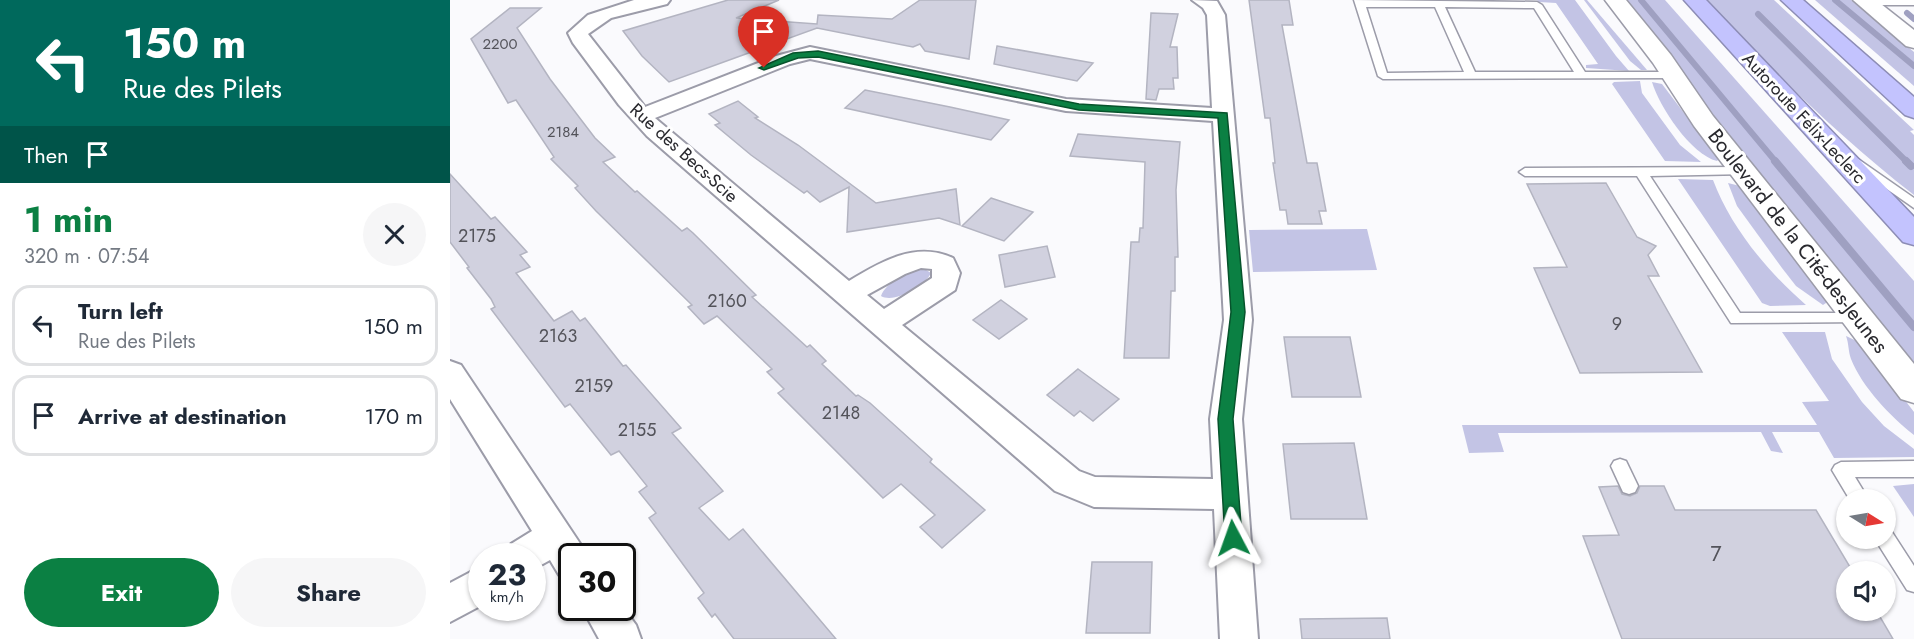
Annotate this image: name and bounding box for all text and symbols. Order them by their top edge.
pin [738,6,789,68]
text: 150 m [123,13,246,74]
icon: arrive [747,15,780,48]
icon: left [24,24,102,102]
house number: 2200 [482,33,518,55]
street label: Autoroute Félix-Leclerc [1736,47,1872,189]
text: Rue des Pilets [123,69,282,108]
street label: Rue des Becs-Scie [624,97,744,209]
house number: 2184 [547,121,579,143]
street label: Boulevard de la Cité-des-Jeunes [1701,122,1895,360]
icon: arrive [81,138,114,171]
text: Then [24,139,69,171]
text: 1 min [24,193,113,245]
button: close [363,203,426,266]
house number: 2175 [458,223,496,249]
text: 320 m · 07:54 [24,242,149,271]
house number: 2160 [707,288,747,314]
text: Turn left [78,295,163,327]
icon: left [27,309,60,342]
text: 150 m [364,310,423,342]
house number: 9 [1612,311,1622,337]
house number: 2163 [539,323,577,349]
text: Rue des Pilets [78,327,196,356]
house number: 2159 [575,373,613,399]
icon: arrive [27,399,60,432]
text: Arrive at destination [78,400,287,432]
text: 170 m [365,400,423,432]
house number: 2148 [822,400,860,426]
house number: 2155 [618,417,656,443]
north arrow [1836,489,1896,549]
map controls [1836,489,1896,621]
position arrow [1201,506,1265,570]
house number: 7 [1710,539,1722,569]
speed limit sign: 30 [558,543,636,621]
text: 23 [488,553,526,596]
button: Exit [24,558,219,627]
button: Share [231,558,426,627]
button: sound [1836,561,1896,621]
text: km/h [490,586,524,608]

